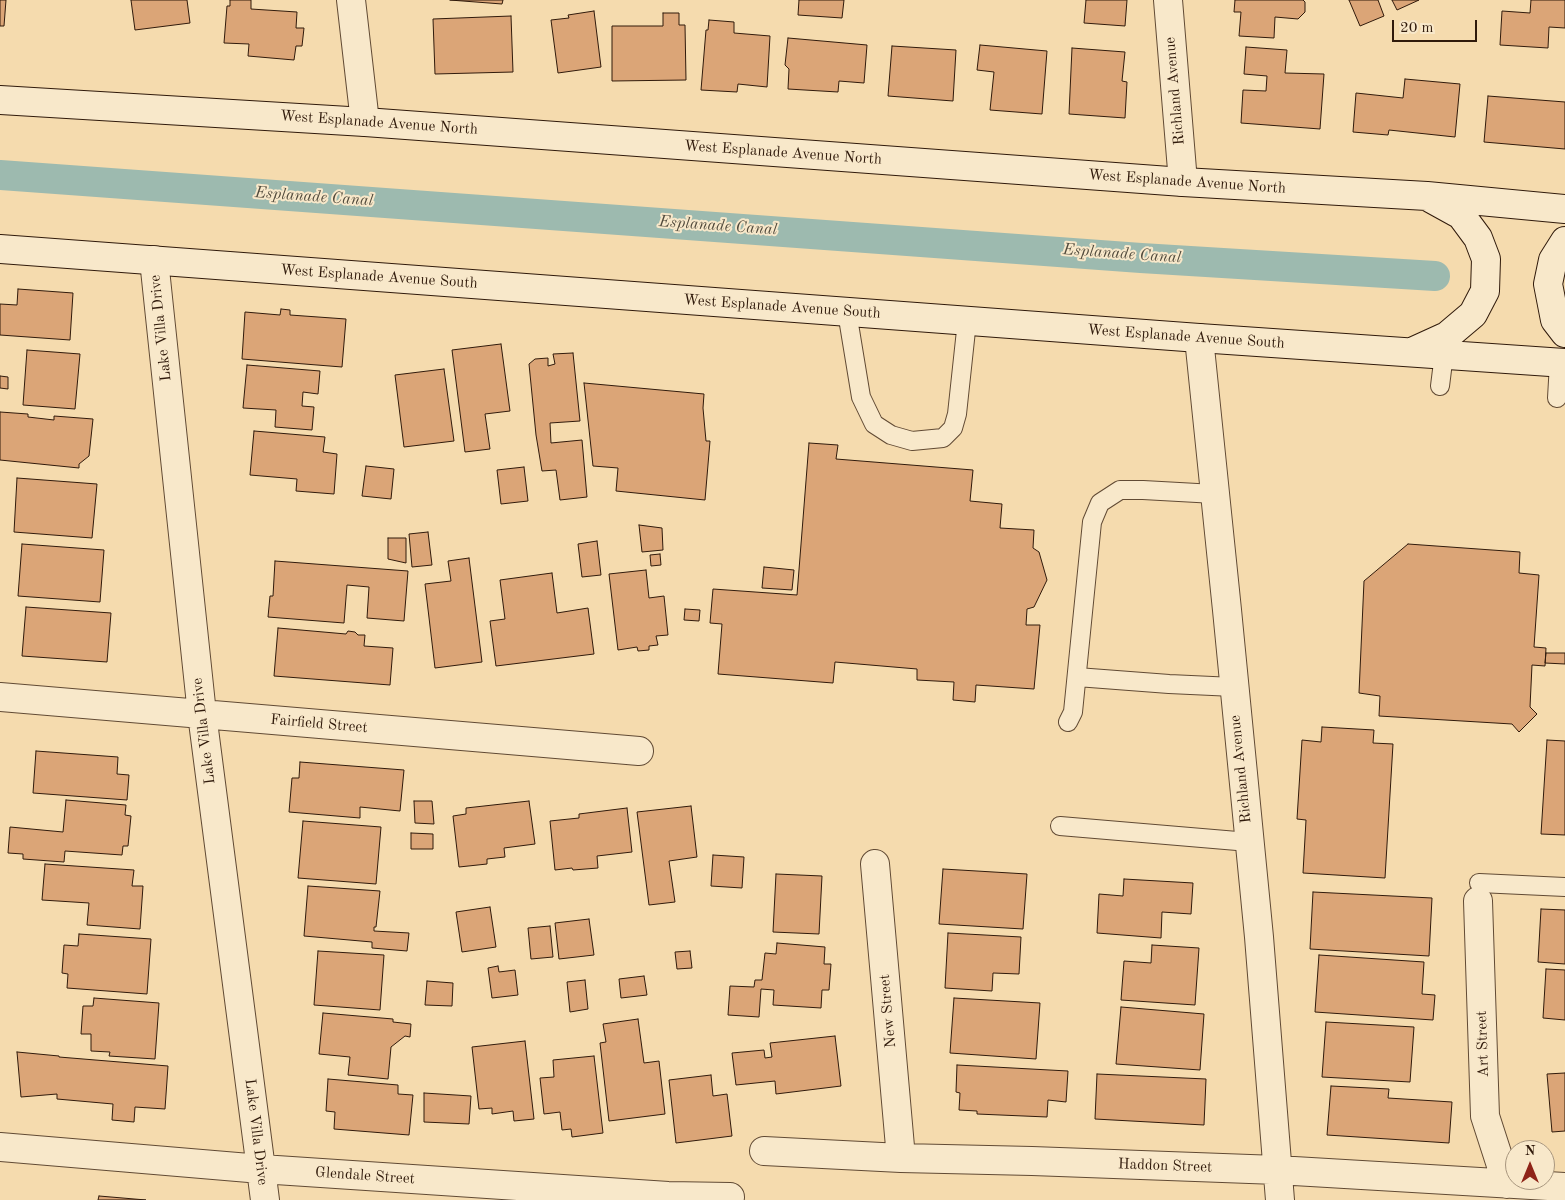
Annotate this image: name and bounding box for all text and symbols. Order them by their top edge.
scale bar [1395,10,1480,42]
text: 20 m [1400,21,1434,36]
street label: Richland Avenue [1161,36,1189,146]
street label: West Esplanade Avenue North [279,107,479,139]
street label: West Esplanade Avenue North [683,137,883,169]
street label: West Esplanade Avenue North [1087,166,1287,198]
water label: Esplanade Canal [254,183,374,211]
water label: Esplanade Canal [658,212,778,240]
water label: Esplanade Canal [1062,240,1182,268]
street label: West Esplanade Avenue South [280,261,478,293]
street label: Lake Villa Drive [146,274,176,382]
street label: West Esplanade Avenue South [683,291,881,323]
street label: West Esplanade Avenue South [1087,321,1285,353]
street label: Lake Villa Drive [189,677,219,785]
street label: Fairfield Street [270,711,368,737]
street label: Richland Avenue [1226,714,1256,824]
street label: New Street [876,973,900,1049]
street label: Art Street [1473,1010,1493,1078]
street label: Lake Villa Drive [241,1078,271,1186]
north arrow [1505,1140,1555,1190]
text: N [1525,1144,1535,1158]
street label: Haddon Street [1118,1155,1212,1177]
street label: Glendale Street [314,1164,416,1188]

